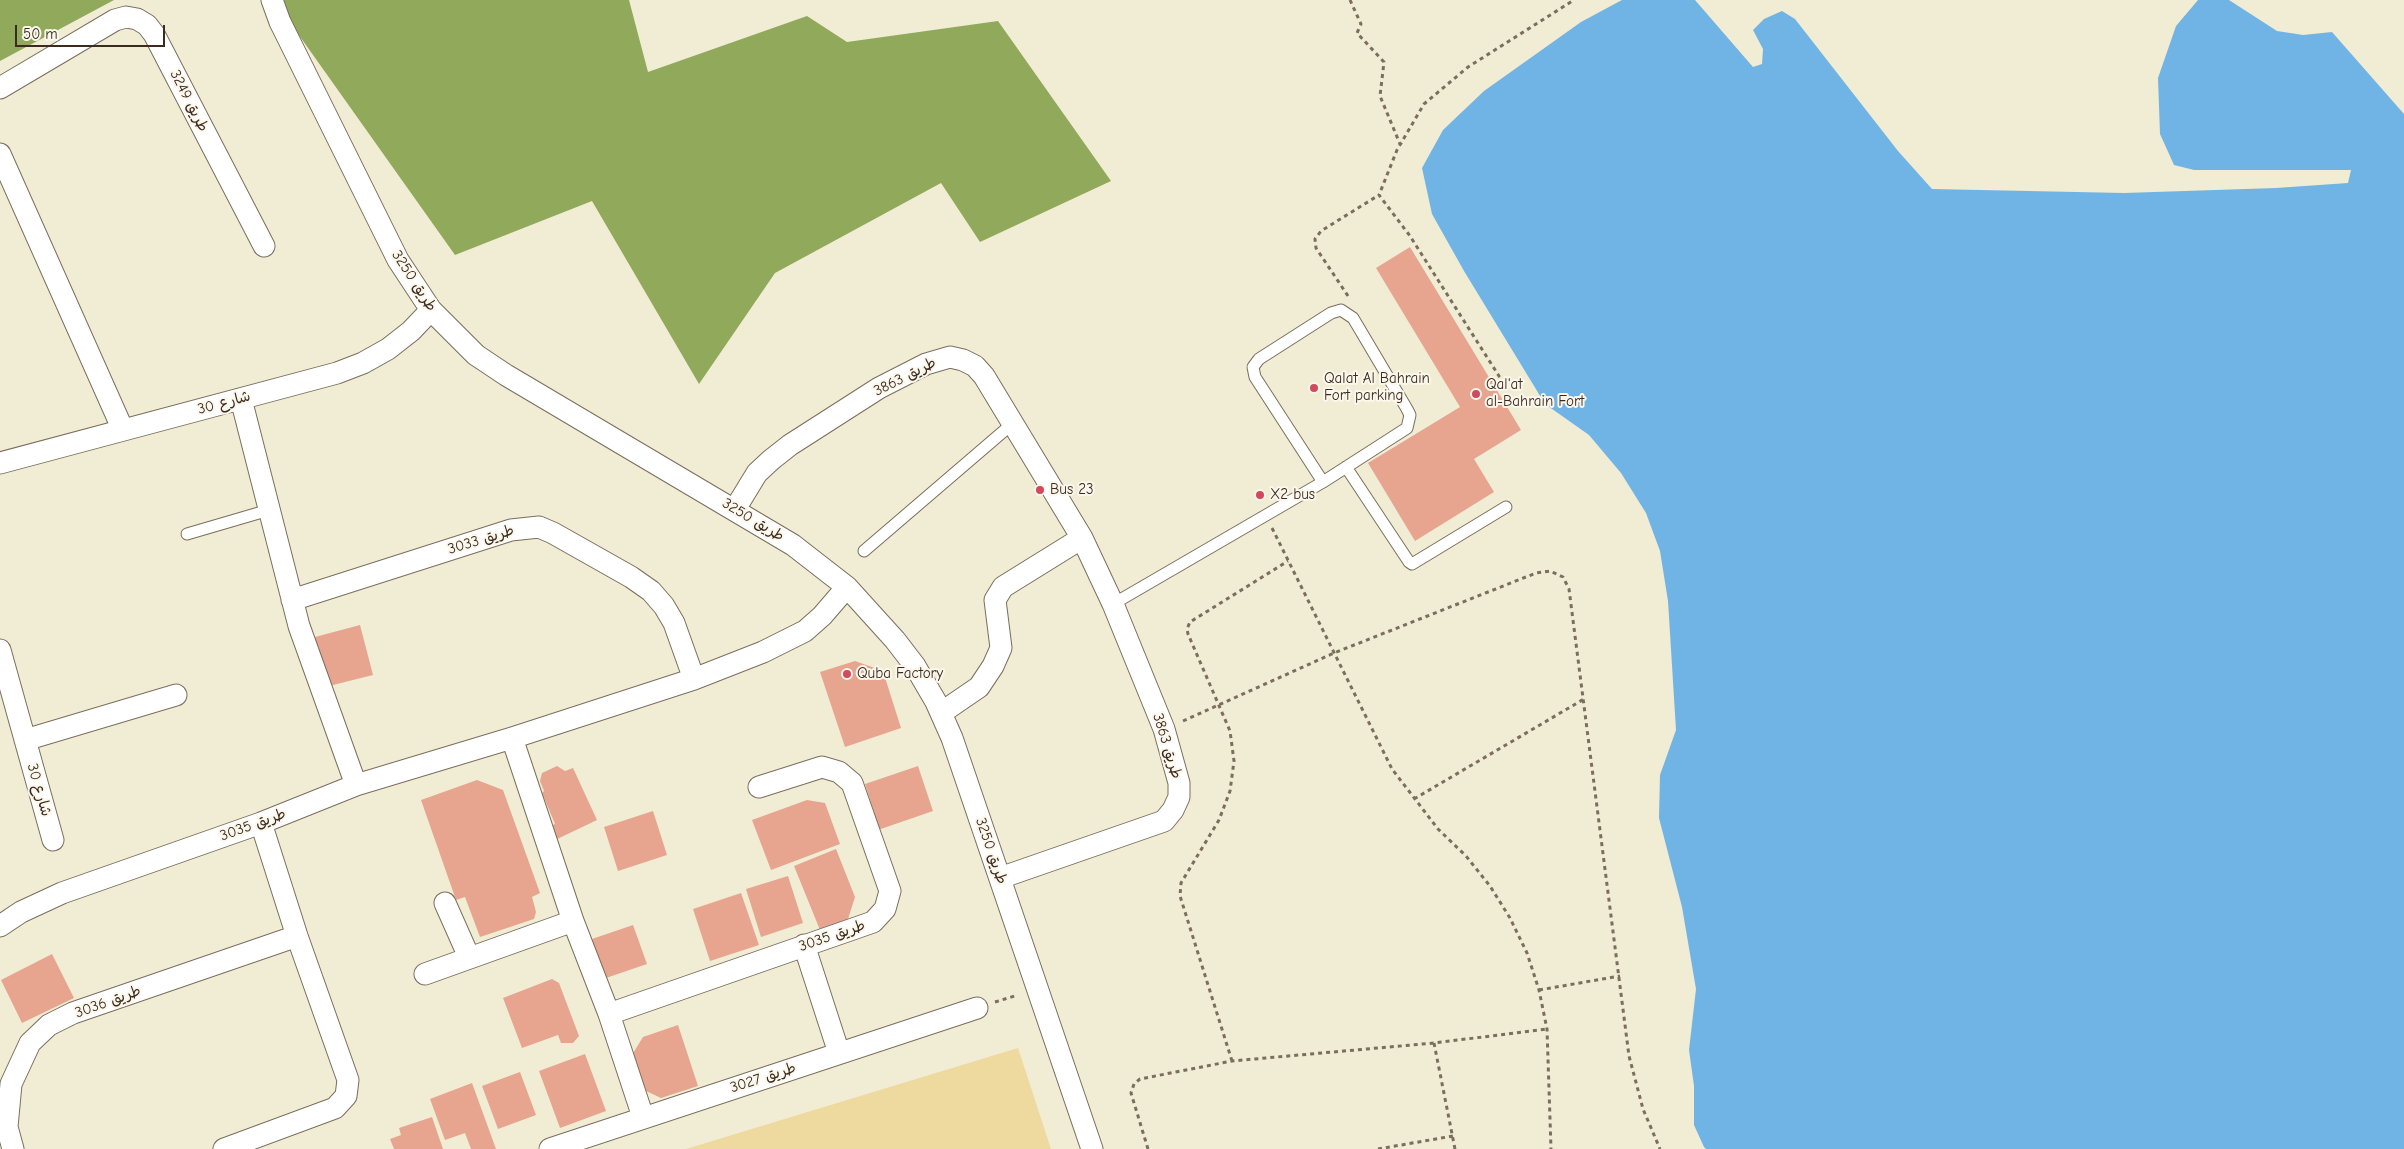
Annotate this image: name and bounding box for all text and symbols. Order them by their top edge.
scale bar [18,15,168,47]
text: 50 m [23,25,58,43]
street label: طريق 3249 [166,67,212,135]
street label: طريق 3250 [388,247,440,315]
street label: طريق 3863 [871,354,939,400]
place label: Qalat Al Bahrain Fort parking [1324,370,1430,405]
place label: Qal'at al-Bahrain Fort [1486,376,1584,411]
marker: Qalat Al Bahrain Fort parking [1308,382,1320,394]
street label: شارع 30 [195,387,253,419]
marker: Qal'at al-Bahrain Fort [1470,388,1482,400]
place label: Bus 23 [1050,481,1094,499]
marker: Bus 23 [1034,484,1046,496]
place label: X2 bus [1270,486,1315,504]
marker: X2 bus [1254,489,1266,501]
street label: طريق 3250 [719,494,787,546]
street label: طريق 3033 [446,521,516,559]
place label: Quba Factory [857,665,943,683]
marker: Quba Factory [841,668,853,680]
street label: طريق 3863 [1149,711,1185,781]
street label: شارع 30 [23,761,55,819]
street label: طريق 3035 [218,805,288,845]
street label: طريق 3250 [971,815,1011,887]
street label: طريق 3035 [796,916,868,956]
street label: طريق 3036 [73,982,143,1022]
street label: طريق 3027 [728,1059,798,1097]

